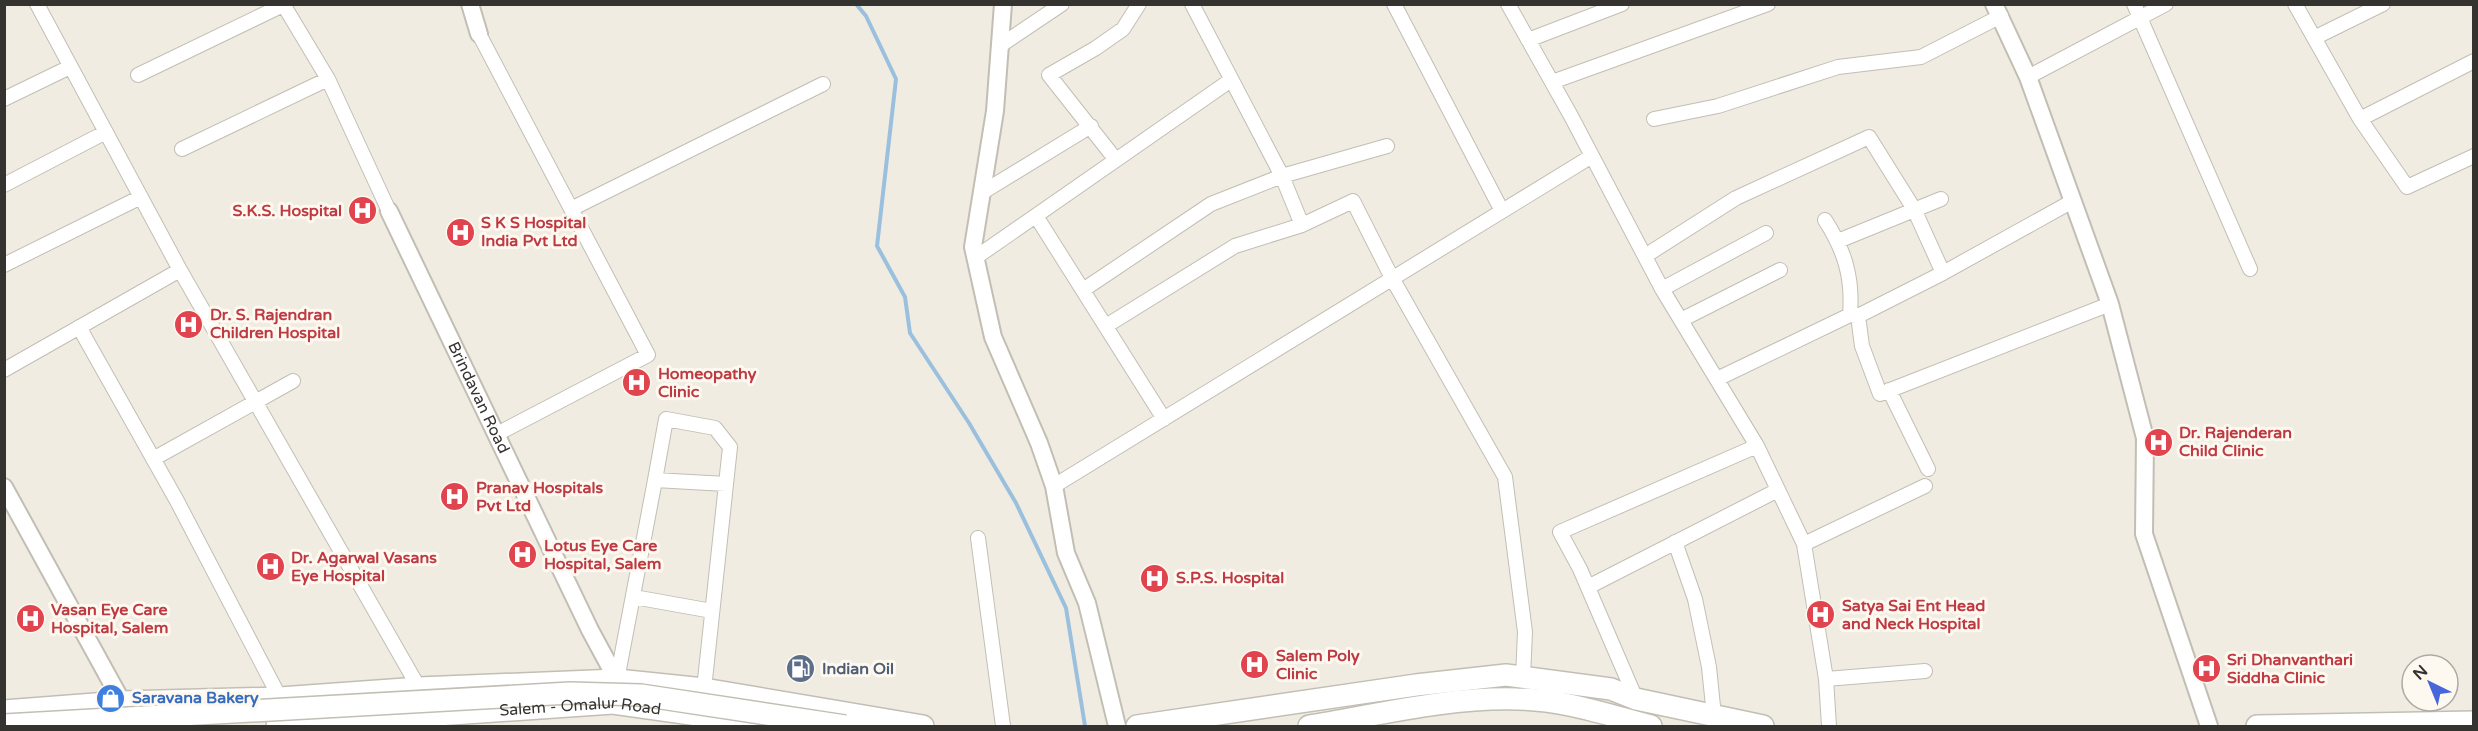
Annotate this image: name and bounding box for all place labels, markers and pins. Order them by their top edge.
hospital icon: S.K.S. Hospital [347,195,379,227]
place label: S.K.S. Hospital [232,201,342,221]
place label: S K S Hospital India Pvt Ltd [481,213,586,251]
hospital icon: S K S Hospital India Pvt Ltd [444,216,476,248]
place label: Dr. S. Rajendran Children Hospital [210,305,340,343]
hospital icon: Dr. S. Rajendran Children Hospital [173,308,205,340]
place label: Homeopathy Clinic [658,364,757,402]
hospital icon: Homeopathy Clinic [621,367,653,399]
place label: Dr. Rajenderan Child Clinic [2179,423,2292,461]
hospital icon: Dr. Rajenderan Child Clinic [2142,426,2174,458]
place label: Pranav Hospitals Pvt Ltd [476,478,603,516]
hospital icon: Pranav Hospitals Pvt Ltd [439,481,471,513]
place label: Lotus Eye Care Hospital, Salem [544,536,661,574]
hospital icon: Lotus Eye Care Hospital, Salem [507,539,539,571]
place label: Dr. Agarwal Vasans Eye Hospital [291,548,437,586]
hospital icon: Dr. Agarwal Vasans Eye Hospital [254,551,286,583]
hospital icon: S.P.S. Hospital [1139,562,1171,594]
place label: S.P.S. Hospital [1176,568,1284,588]
place label: Satya Sai Ent Head and Neck Hospital [1842,596,1985,634]
hospital icon: Satya Sai Ent Head and Neck Hospital [1805,599,1837,631]
place label: Vasan Eye Care Hospital, Salem [51,600,168,638]
hospital icon: Vasan Eye Care Hospital, Salem [14,603,46,635]
place label: Salem Poly Clinic [1276,646,1360,684]
hospital icon: Salem Poly Clinic [1239,649,1271,681]
place label: Sri Dhanvanthari Siddha Clinic [2227,650,2353,688]
fuel station icon: Indian Oil [785,653,817,685]
hospital icon: Sri Dhanvanthari Siddha Clinic [2190,653,2222,685]
place label: Indian Oil [822,659,894,679]
shop icon: Saravana Bakery [95,682,127,714]
place label: Saravana Bakery [132,688,259,708]

